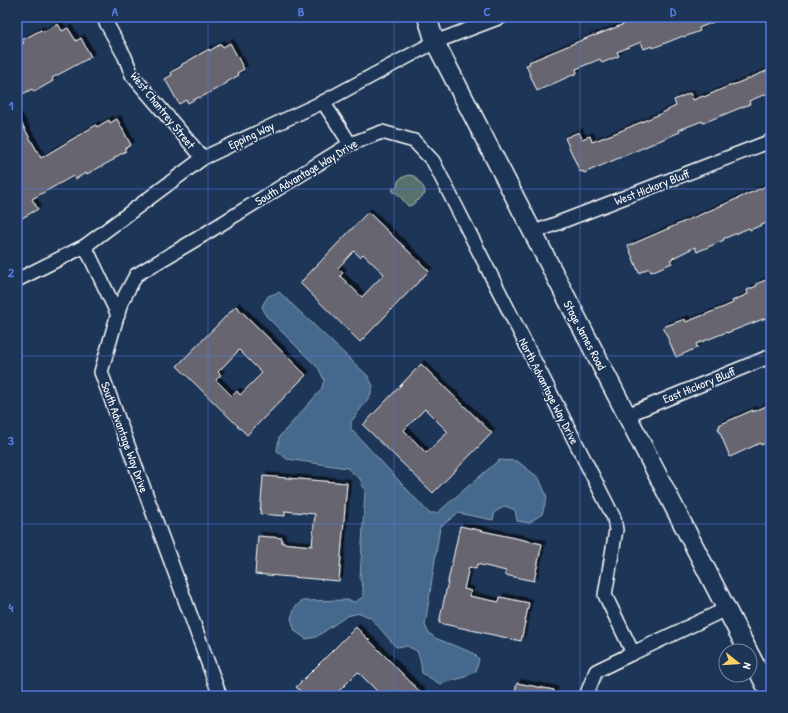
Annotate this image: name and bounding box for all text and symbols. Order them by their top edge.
text: A [112,2,119,20]
text: B [298,2,305,20]
text: C [483,2,491,20]
text: D [670,2,677,20]
street label: West Chantrey Street [127,68,200,153]
text: 1 [9,96,14,114]
street label: Epping Way [225,117,277,153]
street label: South Advantage Way Drive [252,135,361,209]
street label: West Hickory Bluff [612,165,693,209]
text: 2 [8,263,15,281]
street label: Stage James Road [560,297,611,373]
street label: North Advantage Way Drive [515,335,583,447]
street label: East Hickory Bluff [660,362,739,407]
street label: South Advantage Way Drive [97,379,153,495]
text: 3 [8,431,14,449]
text: 4 [9,598,14,616]
north arrow [718,643,758,683]
text: N [740,661,755,671]

